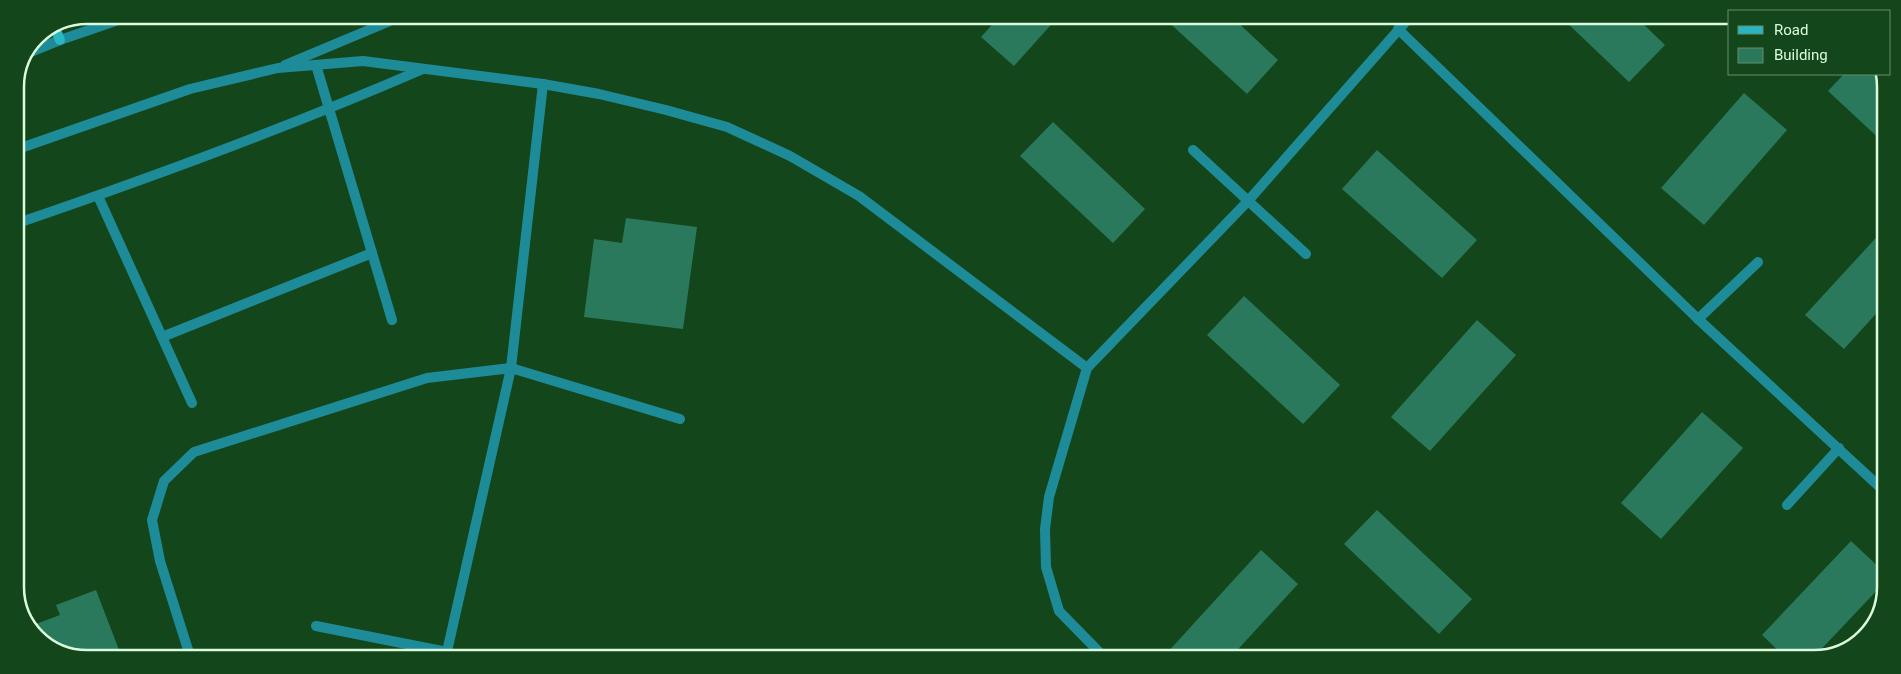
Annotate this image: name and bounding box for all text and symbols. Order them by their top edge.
legend [1728,10,1891,75]
text: Road [1774,21,1808,39]
text: Building [1774,46,1828,64]

